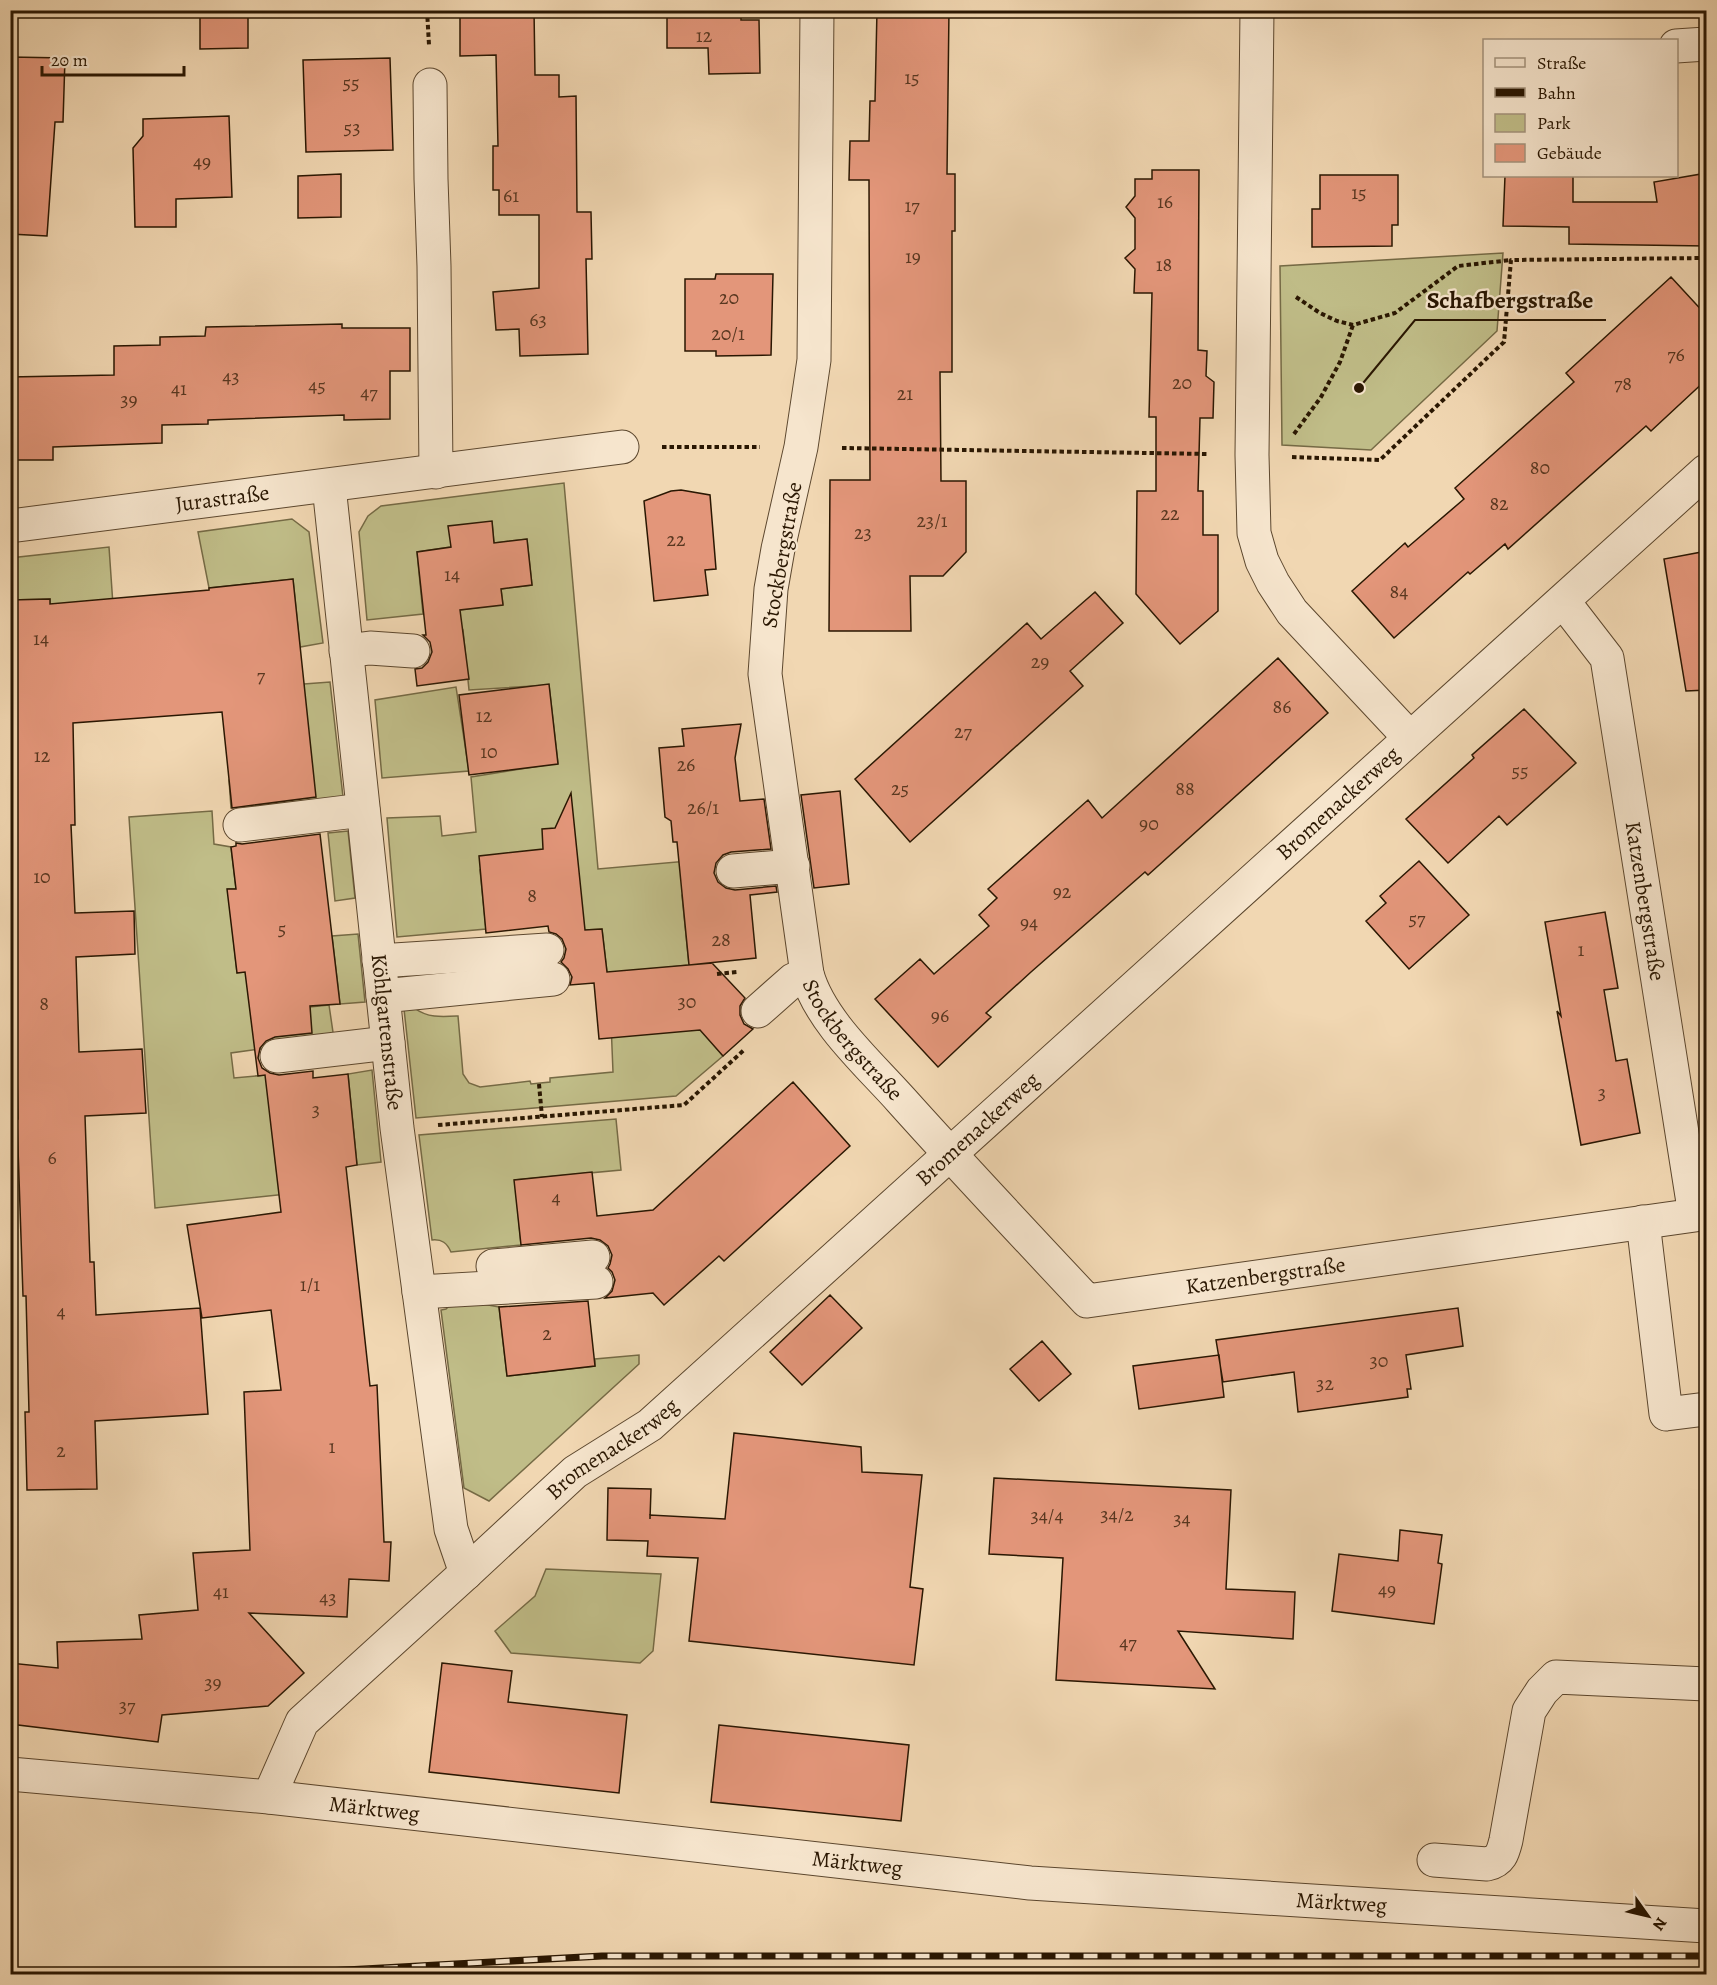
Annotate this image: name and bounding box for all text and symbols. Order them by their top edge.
house number: 12 [696,22,713,49]
scale bar [42,39,184,77]
legend [1483,39,1678,177]
text: 20 m [51,48,88,72]
text: Straße [1537,51,1586,75]
house number: 15 [904,64,920,91]
house number: 55 [342,69,360,96]
text: Bahn [1537,81,1576,105]
text: Park [1537,111,1571,135]
house number: 53 [344,114,360,141]
text: Gebäude [1537,141,1602,165]
house number: 49 [193,148,211,175]
house number: 15 [1351,179,1367,206]
house number: 61 [503,182,519,209]
house number: 16 [1157,188,1173,215]
house number: 17 [904,192,920,219]
house number: 19 [905,243,921,270]
house number: 18 [1156,251,1172,278]
callout: Schafbergstraße [1415,278,1606,320]
house number: 20 [719,284,739,311]
text: Schafbergstraße [1427,284,1593,316]
house number: 63 [529,306,547,333]
house number: 20/1 [711,320,745,347]
house number: 76 [1667,341,1685,368]
house number: 43 [222,363,240,390]
house number: 20 [1172,369,1192,396]
house number: 78 [1614,370,1632,397]
house number: 45 [308,372,326,399]
house number: 41 [171,375,187,402]
house number: 47 [360,379,378,406]
house number: 21 [897,380,913,407]
house number: 39 [120,386,138,413]
house number: 80 [1530,454,1550,481]
street label: Jurastraße [173,478,271,520]
street label: Stockbergstraße [754,479,810,631]
house number: 82 [1489,490,1509,517]
house number: 22 [1161,500,1180,527]
house number: 23/1 [916,507,948,534]
house number: 23 [854,519,872,546]
house number: 22 [667,526,686,553]
house number: 14 [444,561,460,588]
house number: 84 [1390,578,1408,605]
house number: 14 [33,625,49,652]
house number: 29 [1031,648,1049,675]
house number: 7 [257,662,266,689]
house number: 86 [1273,693,1291,720]
house number: 12 [476,702,493,729]
house number: 27 [954,718,973,745]
house number: 10 [480,738,498,765]
street label: Bromenackerweg [1270,740,1406,867]
house number: 12 [34,742,51,769]
house number: 26 [677,751,695,778]
house number: 55 [1511,757,1529,784]
house number: 25 [891,775,909,802]
house number: 88 [1175,775,1195,802]
house number: 26/1 [687,794,719,821]
house number: 90 [1139,810,1159,837]
street label: Katzenbergstraße [1618,819,1672,983]
house number: 10 [33,863,51,890]
house number: 92 [1053,878,1072,905]
house number: 8 [527,882,537,909]
house number: 57 [1409,905,1426,932]
house number: 94 [1020,909,1038,936]
house number: 5 [278,915,286,942]
house number: 28 [711,926,731,953]
house number: 1 [1578,936,1585,963]
street label: Köhlgartenstraße [364,952,410,1112]
street label: Stockbergstraße [795,975,910,1107]
house number: 30 [678,988,696,1015]
house number: 8 [39,990,49,1017]
house number: 96 [931,1002,949,1029]
street label: Bromenackerweg [909,1065,1046,1193]
house number: 3 [1598,1079,1606,1106]
house number: 3 [312,1096,320,1123]
house number: 6 [47,1144,57,1171]
house number: 4 [551,1184,561,1211]
street label: Katzenbergstraße [1184,1250,1347,1302]
house number: 1/1 [300,1271,320,1298]
house number: 4 [56,1298,66,1325]
house number: 2 [542,1320,552,1347]
house number: 30 [1370,1347,1388,1374]
house number: 32 [1316,1370,1334,1397]
street label: Bromenackerweg [539,1391,685,1506]
house number: 1 [329,1433,336,1460]
house number: 2 [56,1437,66,1464]
house number: 34/2 [1100,1501,1134,1528]
house number: 34/4 [1030,1502,1064,1529]
house number: 34 [1173,1505,1191,1532]
house number: 49 [1378,1576,1396,1603]
house number: 41 [213,1578,229,1605]
house number: 43 [319,1584,337,1611]
house number: 47 [1119,1629,1137,1656]
house number: 39 [204,1669,222,1696]
house number: 37 [119,1692,136,1719]
street label: Märktweg [327,1789,421,1829]
street label: Märktweg [810,1843,904,1884]
street label: Märktweg [1295,1885,1388,1921]
north arrow [1618,1886,1678,1946]
text: N [1647,1913,1672,1935]

